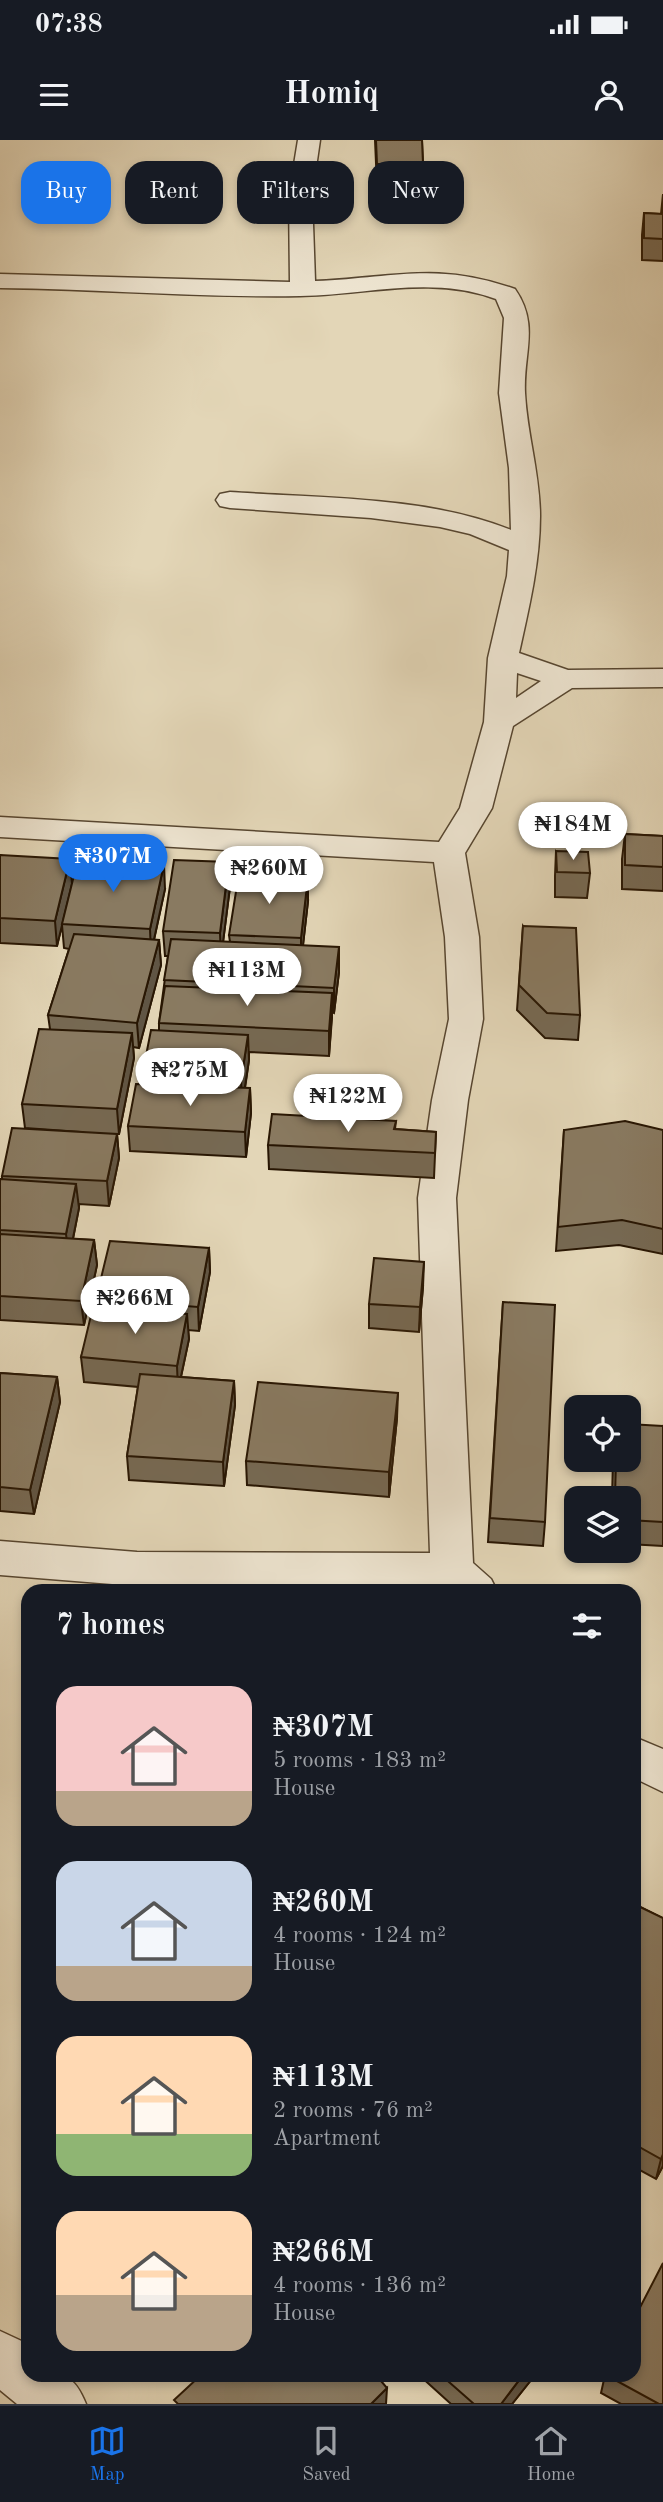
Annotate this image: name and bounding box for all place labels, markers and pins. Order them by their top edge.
pin: ₦184M [524,802,622,862]
pin: ₦307M [64,834,162,894]
pin: ₦260M [220,846,318,906]
pin: ₦113M [198,948,296,1008]
pin: ₦275M [141,1048,239,1108]
pin: ₦122M [299,1074,397,1134]
pin: ₦266M [86,1276,184,1336]

